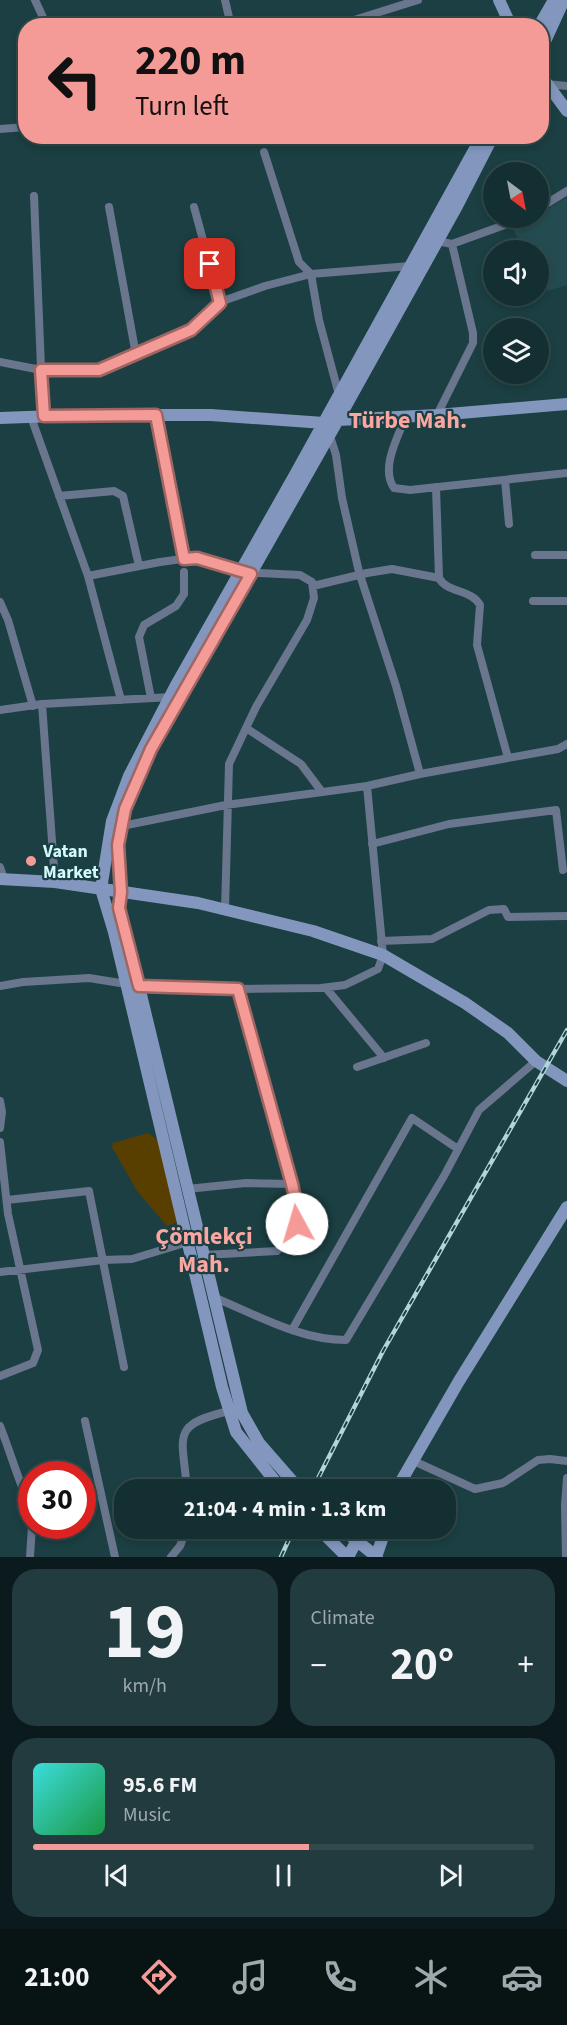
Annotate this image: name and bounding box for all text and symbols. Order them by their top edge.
text: 220 m [135,31,246,91]
icon: left [36,42,114,120]
text: Turn left [135,87,229,126]
north arrow [483,162,549,228]
map controls [483,162,549,384]
pin [184,238,235,289]
button: sound [483,240,549,306]
icon: arrive [193,247,226,280]
button: layers [483,318,549,384]
district label: Türbe Mah. [349,403,467,438]
place label: Vatan Market [42,839,99,885]
marker: Vatan Market [24,854,38,868]
position arrow [265,1192,329,1256]
district label: Çömlekçi Mah. [155,1219,253,1282]
speed limit sign: 30 [18,1461,96,1539]
text: 21:04 · 4 min · 1.3 km [184,1493,386,1525]
text: 19 [104,1577,186,1688]
text: Climate [311,1604,375,1632]
text: 20° [390,1633,454,1697]
text: − [311,1642,327,1689]
text: + [518,1642,534,1689]
text: km/h [123,1672,167,1700]
text: 95.6 FM [123,1769,197,1801]
text: Music [123,1801,171,1829]
icon: previous [100,1859,133,1892]
icon: pause [267,1859,300,1892]
icon: next [434,1859,467,1892]
icon: directions [138,1956,180,1998]
icon: music [229,1956,271,1998]
icon: phone [319,1956,361,1998]
icon: climate [410,1956,452,1998]
icon: car [501,1956,543,1998]
text: 21:00 [24,1958,89,1997]

